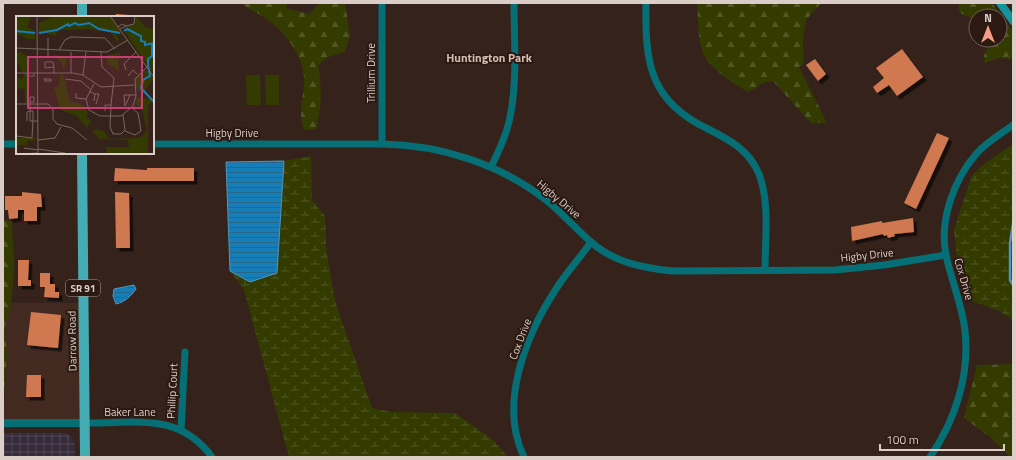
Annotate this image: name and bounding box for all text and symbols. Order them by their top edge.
north arrow [968,8,1008,48]
text: N [984,10,992,26]
inset map [16,16,154,154]
street label: Trillium Drive [363,43,379,103]
district label: Huntington Park [446,48,533,67]
street label: Higby Drive [206,125,259,141]
street label: Higby Drive [534,176,585,222]
street label: Higby Drive [840,244,895,266]
street label: Cox Drive [950,256,978,302]
road number: SR 91 [66,280,100,296]
street label: Darrow Road [63,310,81,371]
street label: Cox Drive [505,316,535,362]
street label: Phillip Court [163,363,181,419]
street label: Baker Lane [104,404,156,420]
scale bar [880,426,1004,452]
text: 100 m [886,430,919,449]

